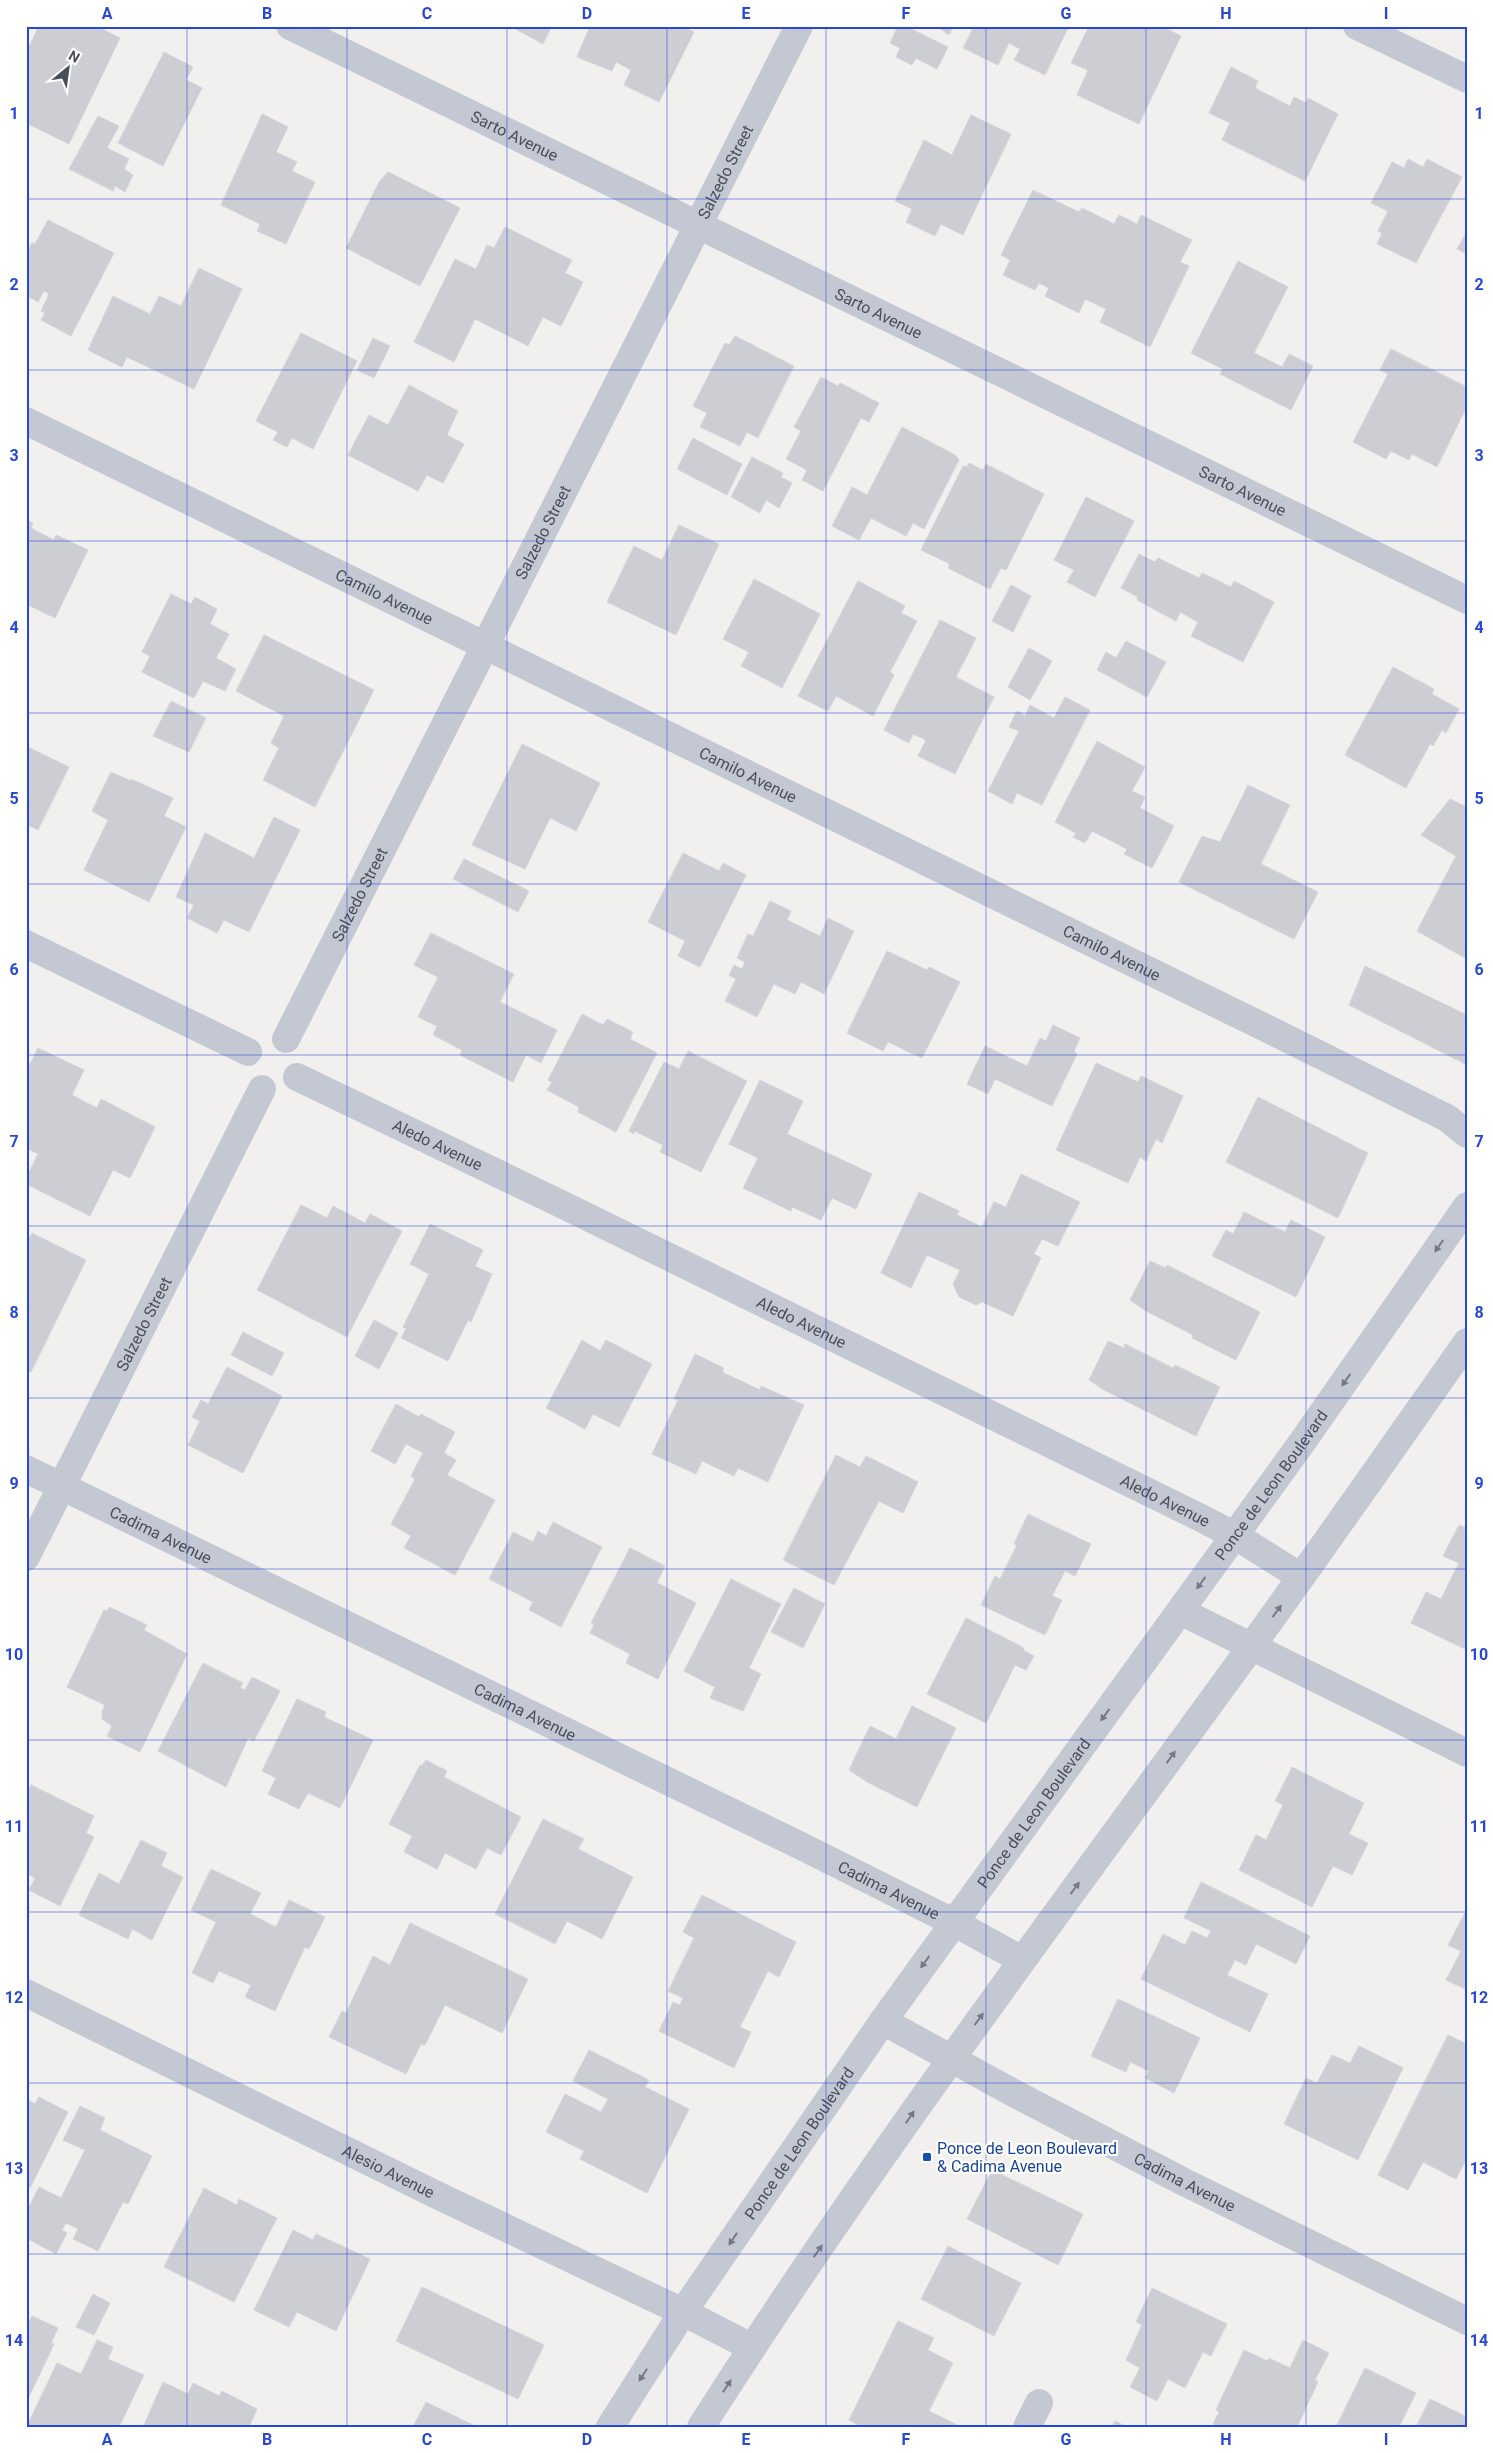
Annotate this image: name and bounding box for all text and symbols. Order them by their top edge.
text: A [102,4,113,23]
text: B [262,4,272,23]
text: C [422,4,432,23]
text: D [582,4,592,23]
text: E [742,4,751,23]
text: F [902,4,911,23]
text: G [1061,4,1072,23]
text: H [1220,4,1232,23]
text: I [1384,4,1388,23]
north arrow [42,42,92,92]
text: N [66,47,83,66]
text: 1 [9,104,19,123]
text: 1 [1474,104,1484,123]
street label: Sarto Avenue [468,106,561,165]
street label: Salzedo Street [693,122,757,222]
text: 2 [9,275,19,294]
text: 2 [1474,275,1484,294]
street label: Sarto Avenue [832,284,925,342]
text: 3 [9,446,19,465]
text: 3 [1474,446,1484,465]
street label: Sarto Avenue [1196,461,1289,520]
street label: Salzedo Street [511,482,574,582]
street label: Camilo Avenue [332,565,436,628]
text: 4 [9,618,19,637]
text: 4 [1474,618,1484,637]
street label: Camilo Avenue [696,743,800,806]
text: 5 [9,789,19,808]
text: 5 [1474,789,1484,808]
street label: Salzedo Street [328,844,391,945]
street label: Camilo Avenue [1060,921,1164,985]
text: 6 [9,960,19,979]
text: 6 [1474,960,1484,979]
street label: Aledo Avenue [390,1115,486,1174]
text: 7 [9,1132,19,1151]
text: 7 [1474,1132,1484,1151]
one-way arrow [1434,1240,1444,1253]
street label: Salzedo Street [112,1274,175,1374]
street label: Aledo Avenue [754,1292,850,1352]
text: 8 [9,1303,19,1322]
text: 8 [1474,1303,1484,1322]
one-way arrow [1341,1373,1351,1386]
street label: Ponce de Leon Boulevard [1211,1406,1331,1564]
street label: Aledo Avenue [1117,1470,1213,1531]
text: 9 [9,1474,19,1493]
text: 9 [1474,1474,1484,1493]
street label: Cadima Avenue [107,1502,215,1567]
one-way arrow [1195,1576,1206,1589]
one-way arrow [1272,1604,1282,1618]
text: 10 [5,1645,23,1664]
text: 10 [1470,1645,1488,1664]
street label: Cadima Avenue [471,1679,579,1745]
one-way arrow [1100,1708,1110,1721]
street label: Ponce de Leon Boulevard [973,1735,1094,1892]
one-way arrow [1166,1750,1176,1764]
text: 11 [5,1817,23,1836]
text: 11 [1470,1817,1488,1836]
street label: Cadima Avenue [835,1857,943,1923]
one-way arrow [1070,1881,1080,1895]
one-way arrow [920,1955,930,1969]
text: 12 [5,1988,23,2007]
text: 12 [1470,1988,1488,2007]
one-way arrow [974,2012,984,2026]
street label: Ponce de Leon Boulevard [740,2064,858,2223]
one-way arrow [905,2110,915,2124]
place label: Ponce de Leon Boulevard & Cadima Avenue [937,2139,1117,2176]
street label: Alesio Avenue [339,2141,438,2202]
street label: Cadima Avenue [1131,2148,1239,2215]
marker: Ponce de Leon Boulevard & Cadima Avenue [921,2151,933,2163]
text: 13 [5,2159,23,2178]
text: 13 [1470,2159,1488,2178]
one-way arrow [728,2233,738,2246]
one-way arrow [813,2244,823,2258]
text: 14 [5,2331,23,2350]
text: 14 [1470,2331,1488,2350]
one-way arrow [638,2368,648,2381]
one-way arrow [722,2379,731,2392]
text: A [102,2430,113,2449]
text: B [262,2430,272,2449]
text: C [422,2430,432,2449]
text: D [582,2430,592,2449]
text: E [742,2430,751,2449]
text: F [902,2430,911,2449]
text: G [1061,2430,1072,2449]
text: H [1220,2430,1232,2449]
text: I [1384,2430,1388,2449]

